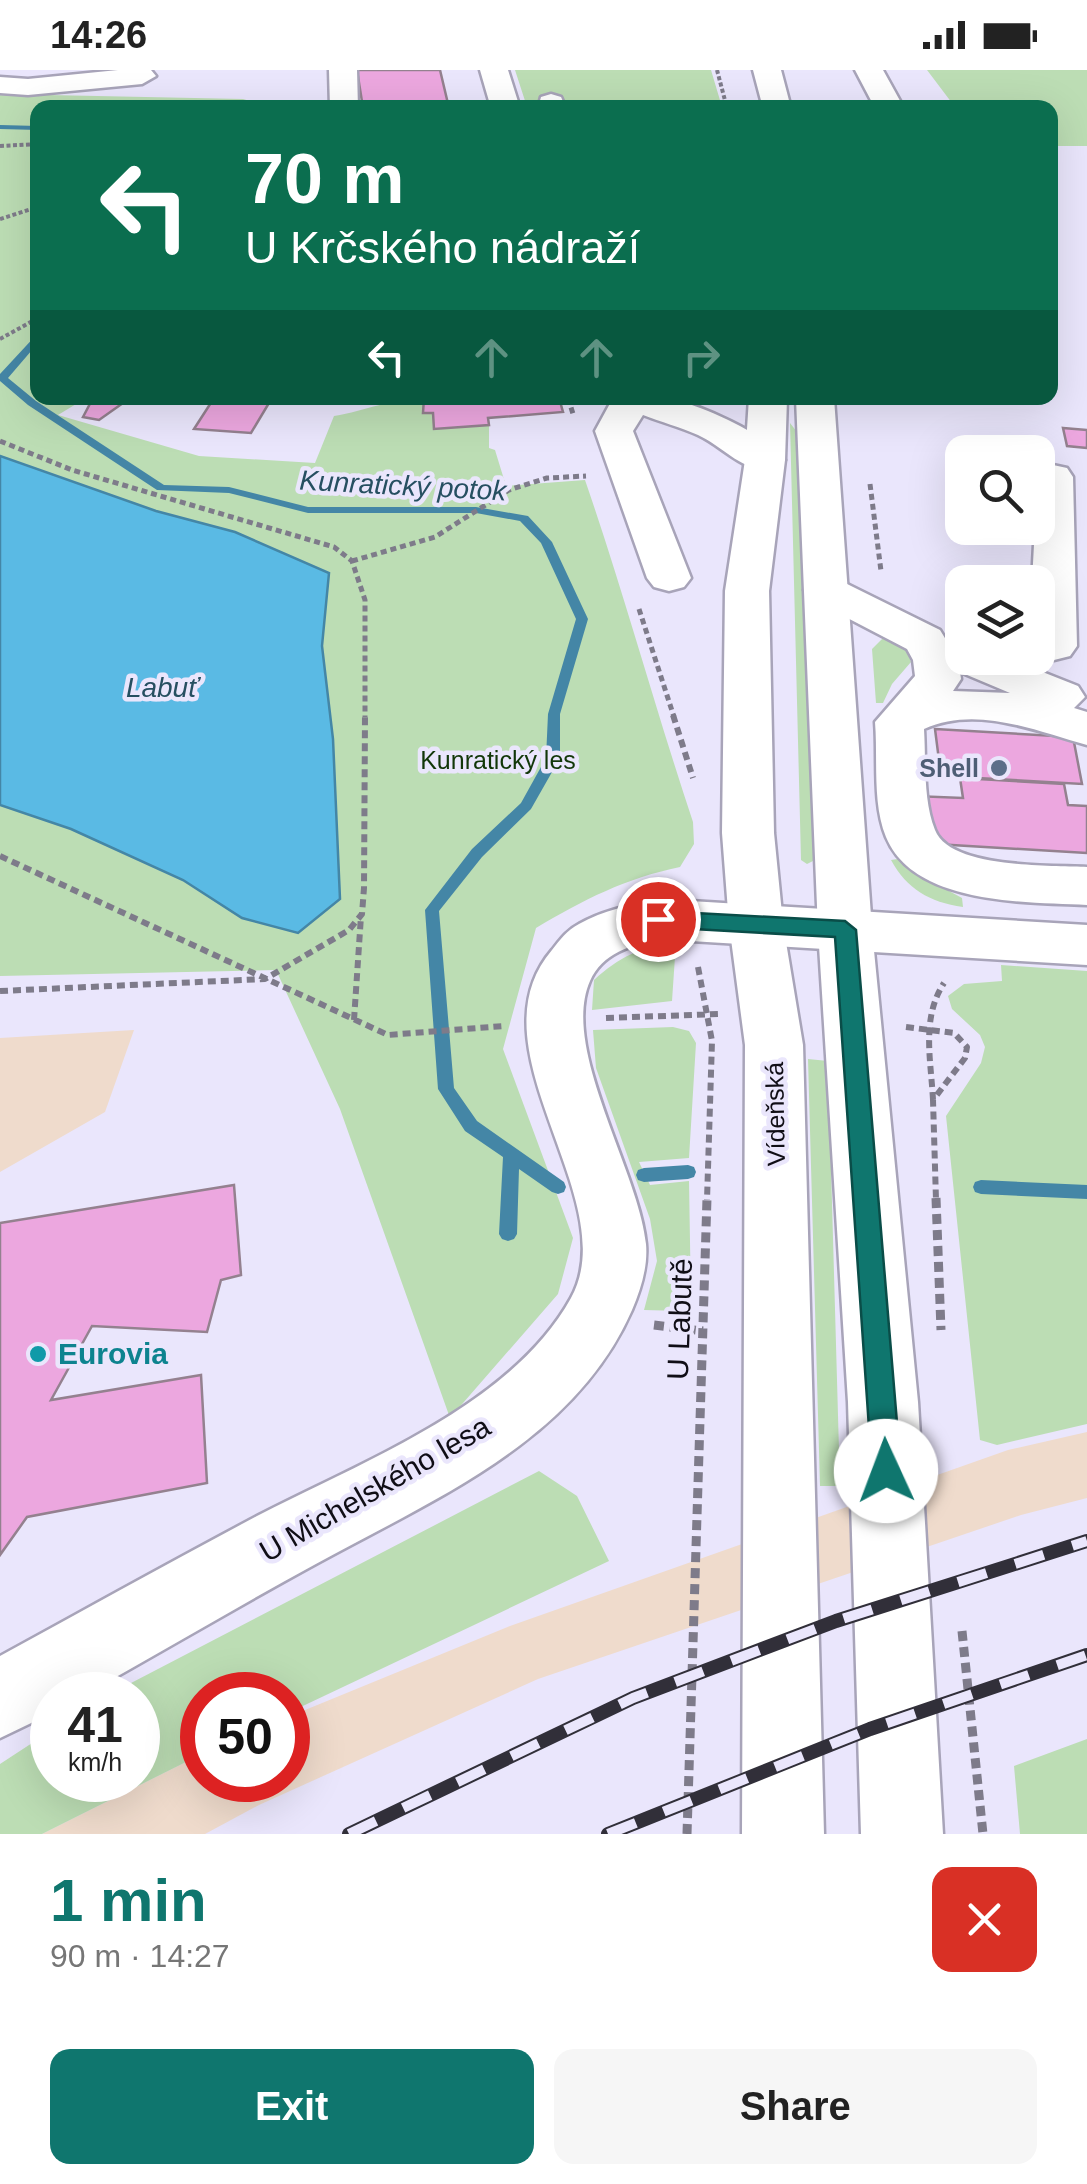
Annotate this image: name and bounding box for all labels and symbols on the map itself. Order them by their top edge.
water label: Kunratický potok [299,465,509,506]
water label: Labuť [126,672,201,703]
park label: Kunratický les [420,746,576,774]
place label: Shell [919,754,979,782]
marker: Shell [988,757,1010,779]
pin [616,877,701,962]
street label: Vídeňská [760,1062,790,1166]
street label: U Labutě [661,1258,698,1380]
place label: Eurovia [58,1337,168,1370]
marker: Eurovia [27,1343,49,1365]
street label: U Michelského lesa [254,1409,496,1568]
position arrow [834,1419,938,1523]
speed limit sign: 50 [180,1672,310,1802]

